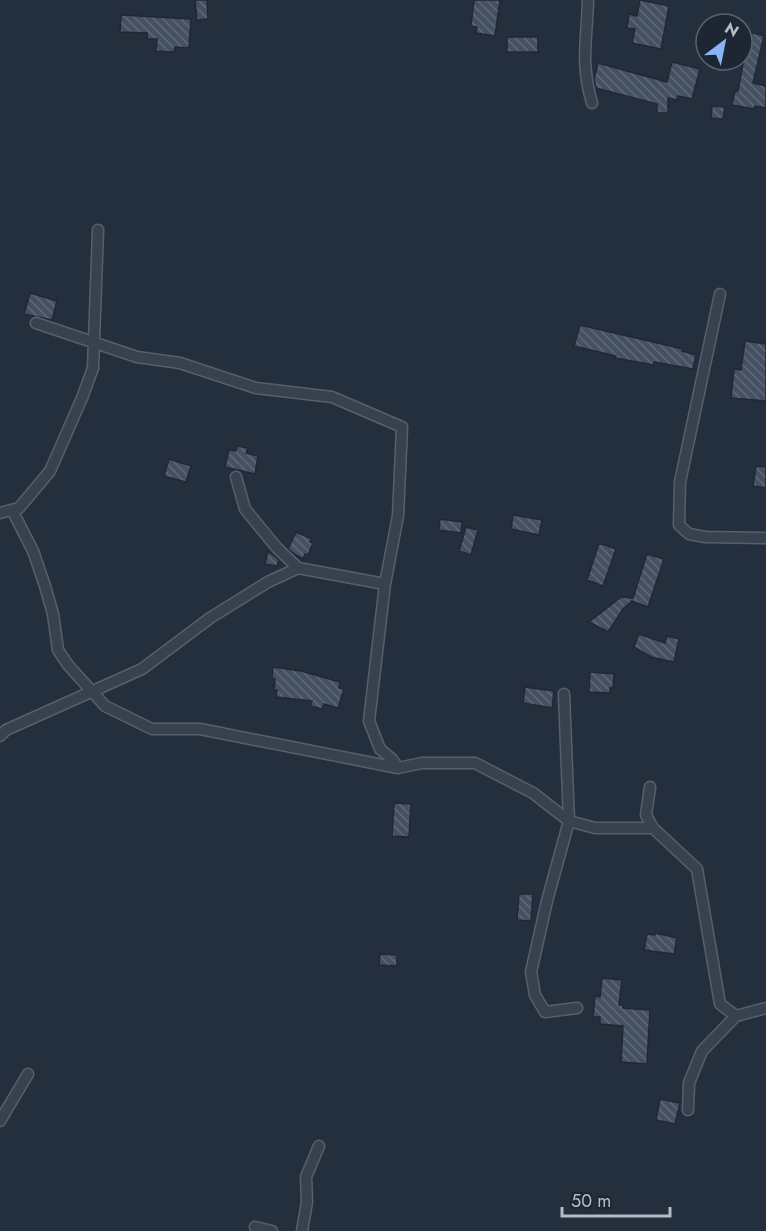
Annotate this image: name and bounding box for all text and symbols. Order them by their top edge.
north arrow [694,12,754,72]
text: N [720,17,743,43]
scale bar [562,1180,670,1218]
text: 50 m [571,1188,611,1214]

